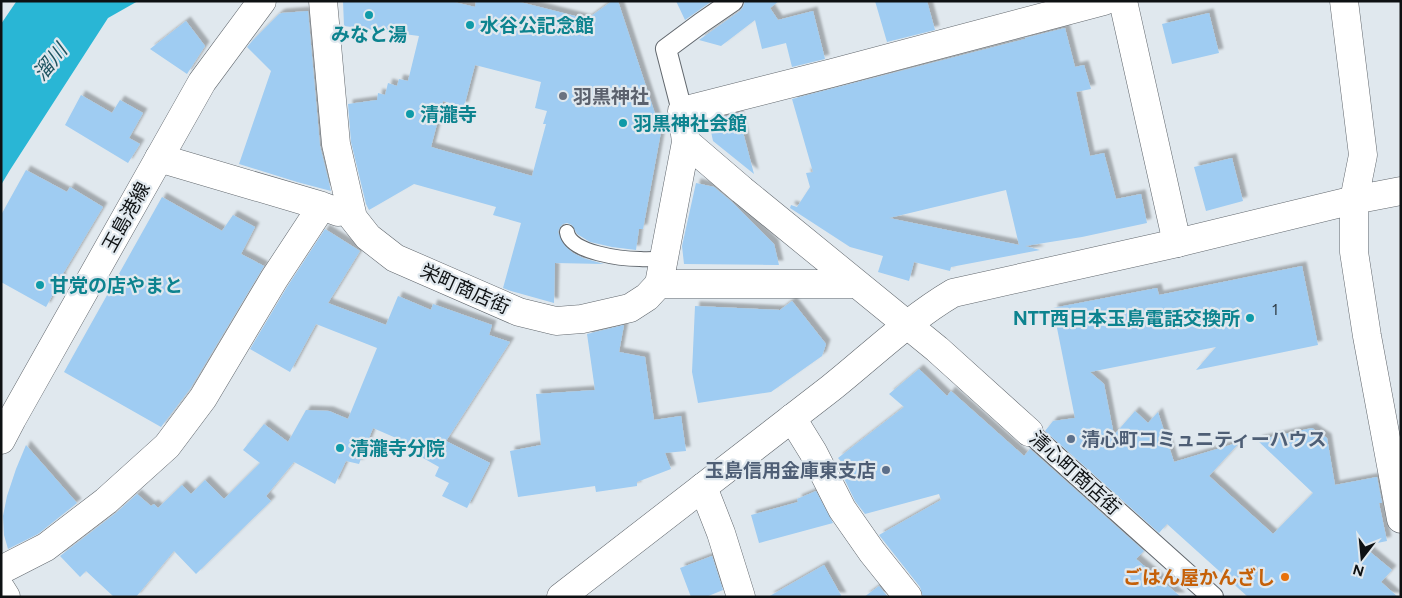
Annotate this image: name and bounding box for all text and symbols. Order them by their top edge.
marker: みなと湯 [363,9,375,21]
place label: 水谷公記念館 [480,14,594,37]
marker: 水谷公記念館 [464,19,476,31]
place label: みなと湯 [331,23,407,46]
water label: 溜川 [28,37,73,85]
place label: 羽黒神社 [573,85,649,108]
marker: 羽黒神社 [557,90,569,102]
place label: 清瀧寺 [420,103,477,126]
marker: 清瀧寺 [404,108,416,120]
place label: 羽黒神社会館 [633,112,747,135]
marker: 羽黒神社会館 [617,117,629,129]
street label: 玉島港線 [98,178,154,256]
street label: 栄町商店街 [417,259,513,319]
place label: 甘党の店やまと [50,274,183,297]
marker: 甘党の店やまと [34,279,46,291]
house number: 1 [1272,300,1278,319]
place label: NTT西日本玉島電話交換所 [1013,307,1240,330]
marker: NTT西日本玉島電話交換所 [1244,312,1256,324]
street label: 清心町商店街 [1025,426,1125,520]
place label: 清心町コミュニティーハウス [1081,428,1326,451]
marker: 清心町コミュニティーハウス [1065,433,1077,445]
place label: 清瀧寺分院 [350,437,445,460]
marker: 清瀧寺分院 [334,442,346,454]
place label: 玉島信用金庫東支店 [705,459,876,482]
marker: 玉島信用金庫東支店 [880,464,892,476]
north arrow [1337,533,1387,583]
text: N [1351,560,1366,580]
place label: ごはん屋かんざし [1123,566,1275,589]
marker: ごはん屋かんざし [1279,571,1291,583]

